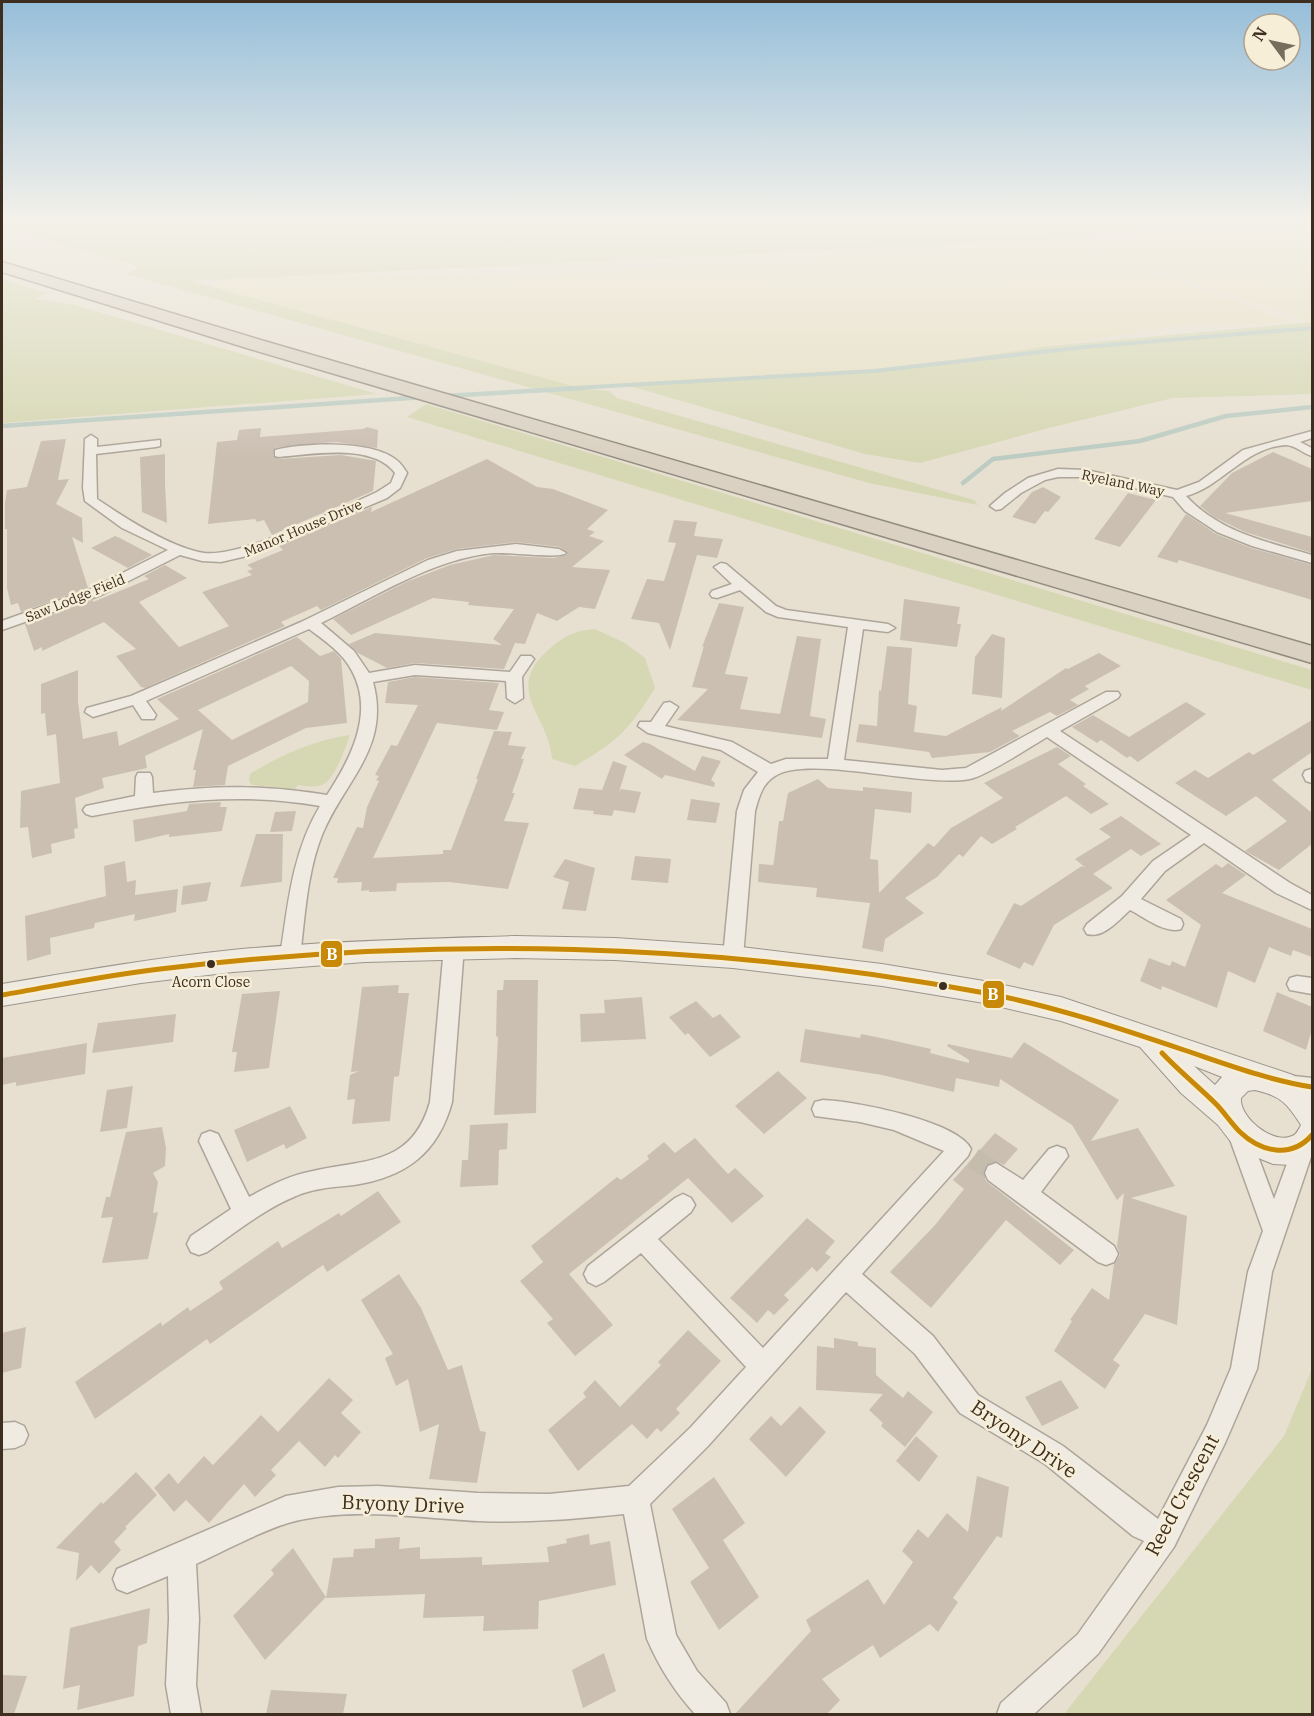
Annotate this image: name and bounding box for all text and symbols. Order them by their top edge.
north arrow [1242,12,1302,72]
text: N [1248,23,1271,45]
street label: Ryeland Way [1080,465,1167,501]
street label: Manor House Drive [241,495,365,561]
street label: Saw Lodge Field [22,570,128,626]
line badge: B [320,940,343,968]
text: B [326,944,338,964]
marker: Acorn Close [205,958,217,970]
place label: Acorn Close [172,973,250,991]
unlabelled marker [937,980,949,992]
line badge: B [982,980,1005,1009]
text: B [987,984,999,1004]
street label: Bryony Drive [966,1393,1083,1484]
street label: Reed Crescent [1138,1429,1225,1560]
street label: Bryony Drive [341,1488,465,1519]

